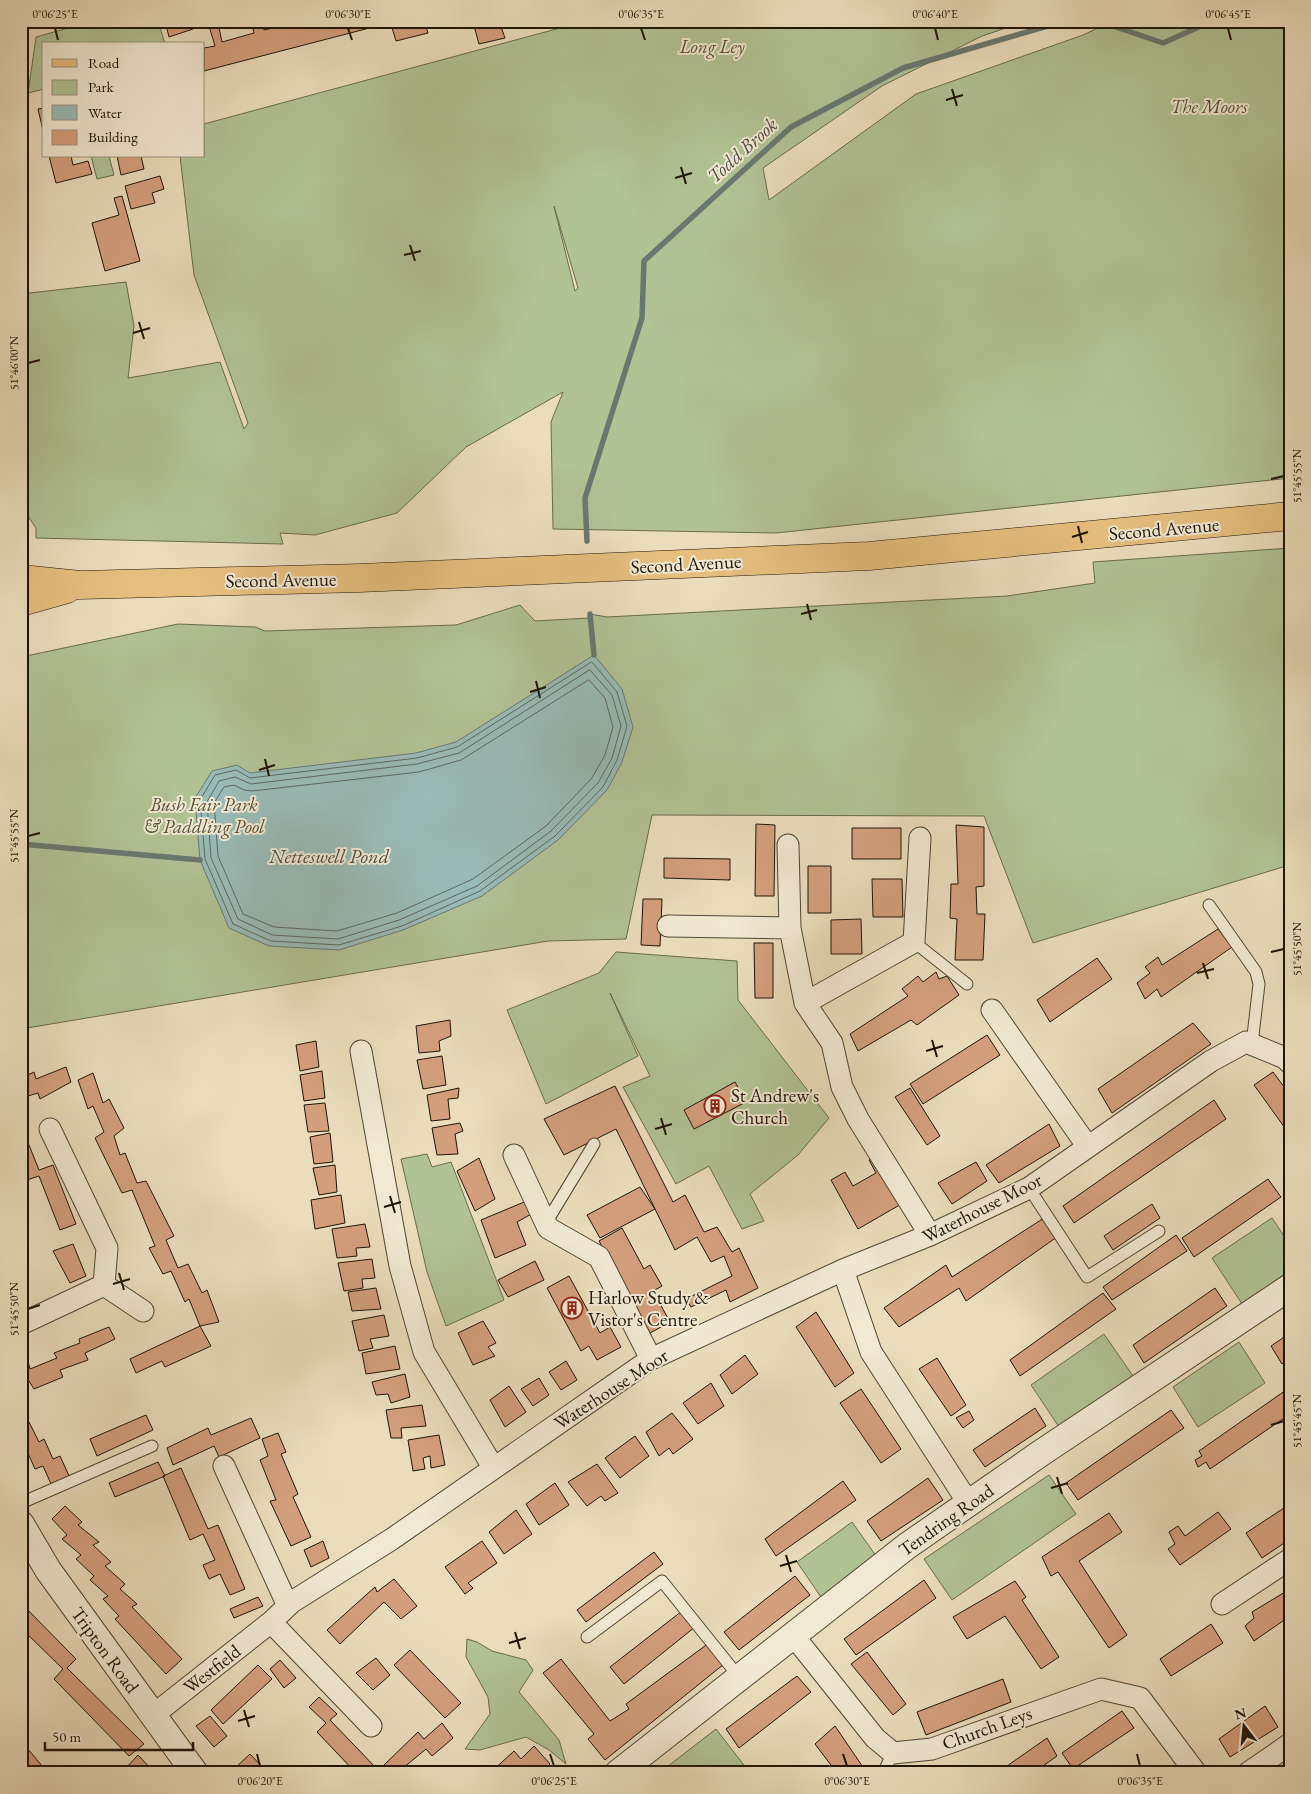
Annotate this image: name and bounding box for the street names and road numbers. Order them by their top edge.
street label: Second Avenue [1108,512,1220,546]
street label: Second Avenue [630,549,742,579]
street label: Second Avenue [225,567,337,593]
street label: Waterhouse Moor [918,1167,1047,1249]
street label: Waterhouse Moor [549,1342,673,1435]
street label: Tendring Road [894,1478,999,1562]
street label: Tripton Road [65,1602,145,1698]
street label: Westfield [178,1638,246,1699]
street label: Church Leys [939,1700,1035,1756]

